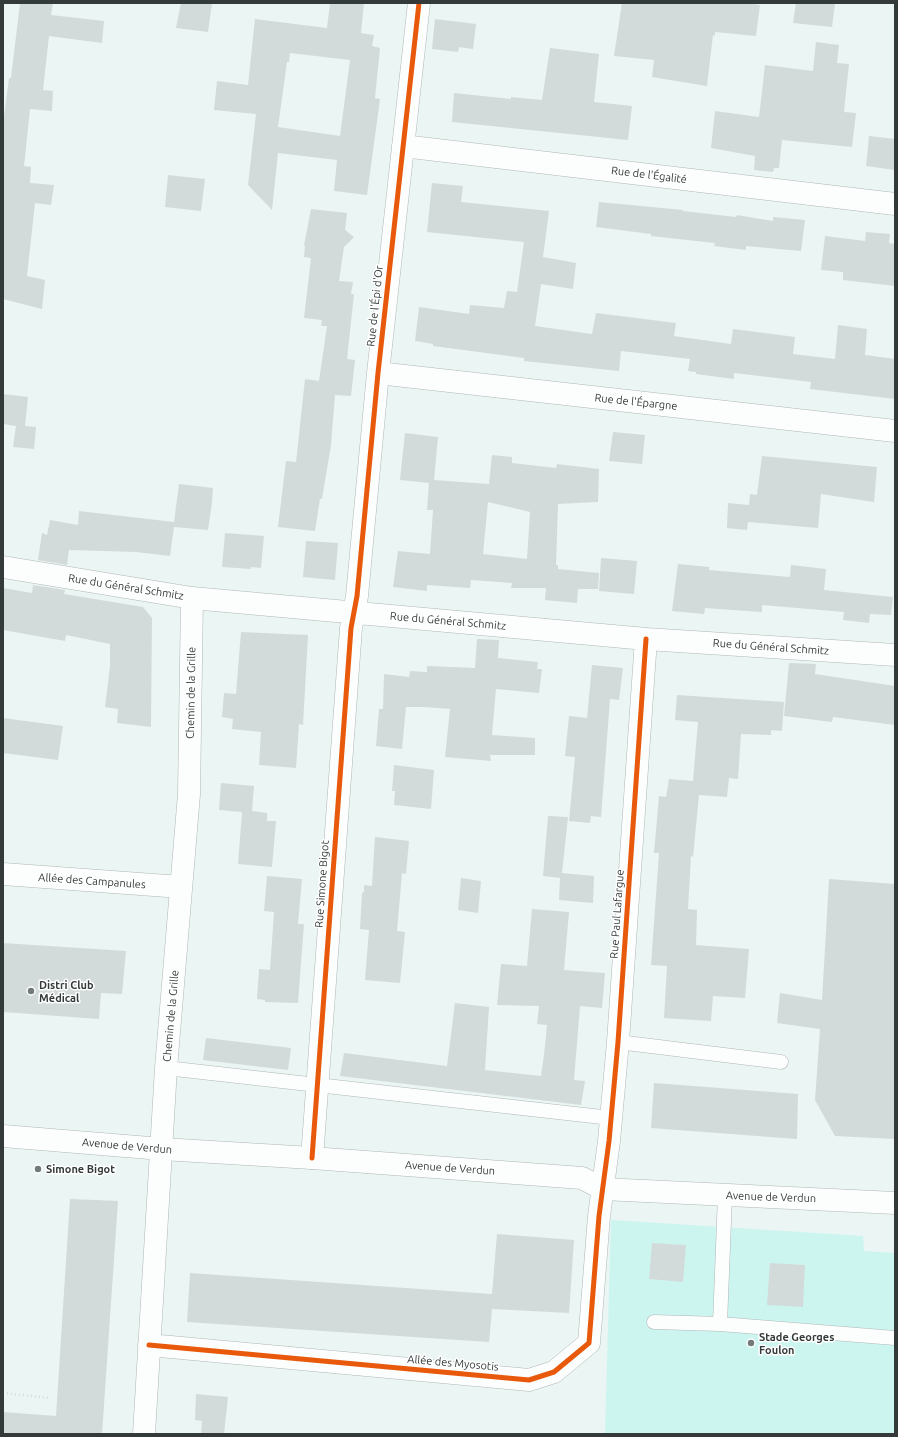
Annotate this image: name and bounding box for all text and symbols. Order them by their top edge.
street label: Rue de l'Égalité [610,164,688,186]
street label: Rue de l'Épi d'Or [364,265,386,347]
street label: Rue de l'Épargne [594,391,678,413]
street label: Rue du Général Schmitz [67,571,185,603]
street label: Rue du Général Schmitz [389,609,507,633]
street label: Rue du Général Schmitz [712,636,830,658]
street label: Chemin de la Grille [184,647,198,739]
street label: Rue Simone Bigot [312,840,332,928]
street label: Rue Paul Lafargue [607,869,627,959]
street label: Allée des Campanules [38,871,146,891]
street label: Chemin de la Grille [160,970,182,1062]
place label: Distri Club Médical [39,978,94,1004]
marker: Distri Club Médical [26,986,36,996]
street label: Avenue de Verdun [81,1135,173,1157]
street label: Avenue de Verdun [404,1158,496,1178]
place label: Simone Bigot [46,1162,115,1176]
marker: Simone Bigot [33,1164,43,1174]
street label: Avenue de Verdun [726,1189,816,1205]
place label: Stade Georges Foulon [759,1330,834,1356]
marker: Stade Georges Foulon [746,1338,756,1348]
street label: Allée des Myosotis [407,1352,499,1374]

